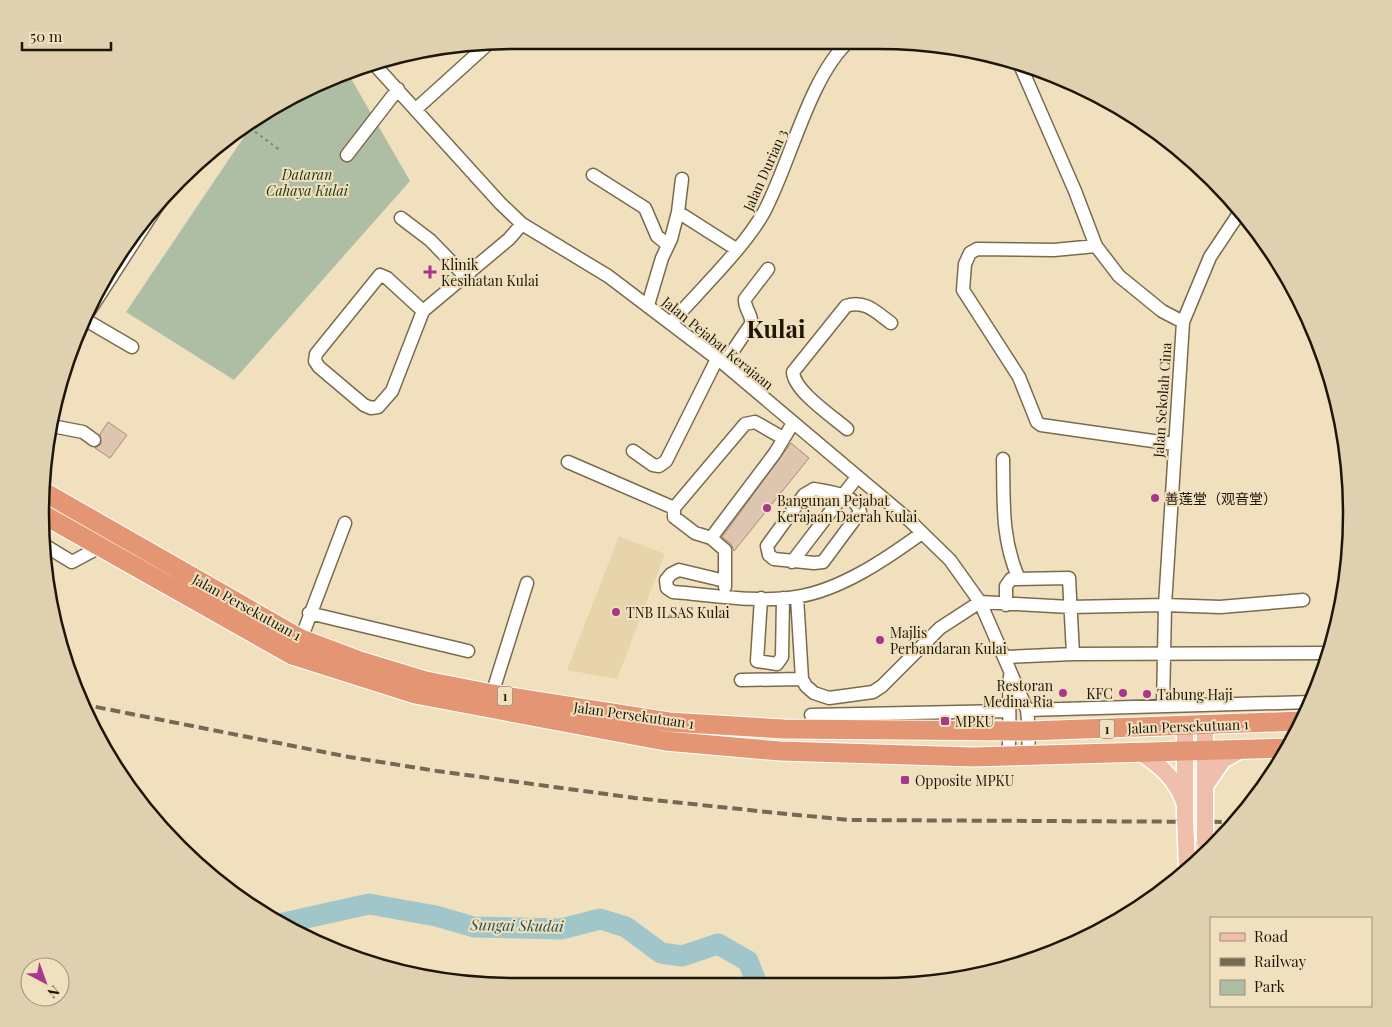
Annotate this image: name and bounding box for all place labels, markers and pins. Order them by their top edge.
place label: Klinik Kesihatan Kulai [441,255,539,290]
marker: Klinik Kesihatan Kulai [423,265,437,279]
place label: 善莲堂（观音堂） [1165,489,1277,508]
place label: Bangunan Pejabat Kerajaan Daerah Kulai [777,491,917,526]
marker: 善莲堂（观音堂） [1149,492,1161,504]
marker: Bangunan Pejabat Kerajaan Daerah Kulai [761,502,773,514]
place label: TNB ILSAS Kulai [626,603,730,622]
marker: TNB ILSAS Kulai [610,606,622,618]
place label: Majlis Perbandaran Kulai [890,623,1007,658]
marker: Majlis Perbandaran Kulai [874,634,886,646]
place label: Restoran Medina Ria [983,676,1054,711]
place label: KFC [1086,684,1113,703]
place label: Tabung Haji [1157,685,1233,704]
marker: Restoran Medina Ria [1057,687,1069,699]
marker: KFC [1117,687,1129,699]
marker: Tabung Haji [1141,688,1153,700]
place label: MPKU [955,712,995,731]
marker: MPKU [939,715,951,727]
place label: Opposite MPKU [915,771,1015,790]
marker: Opposite MPKU [899,774,911,786]

